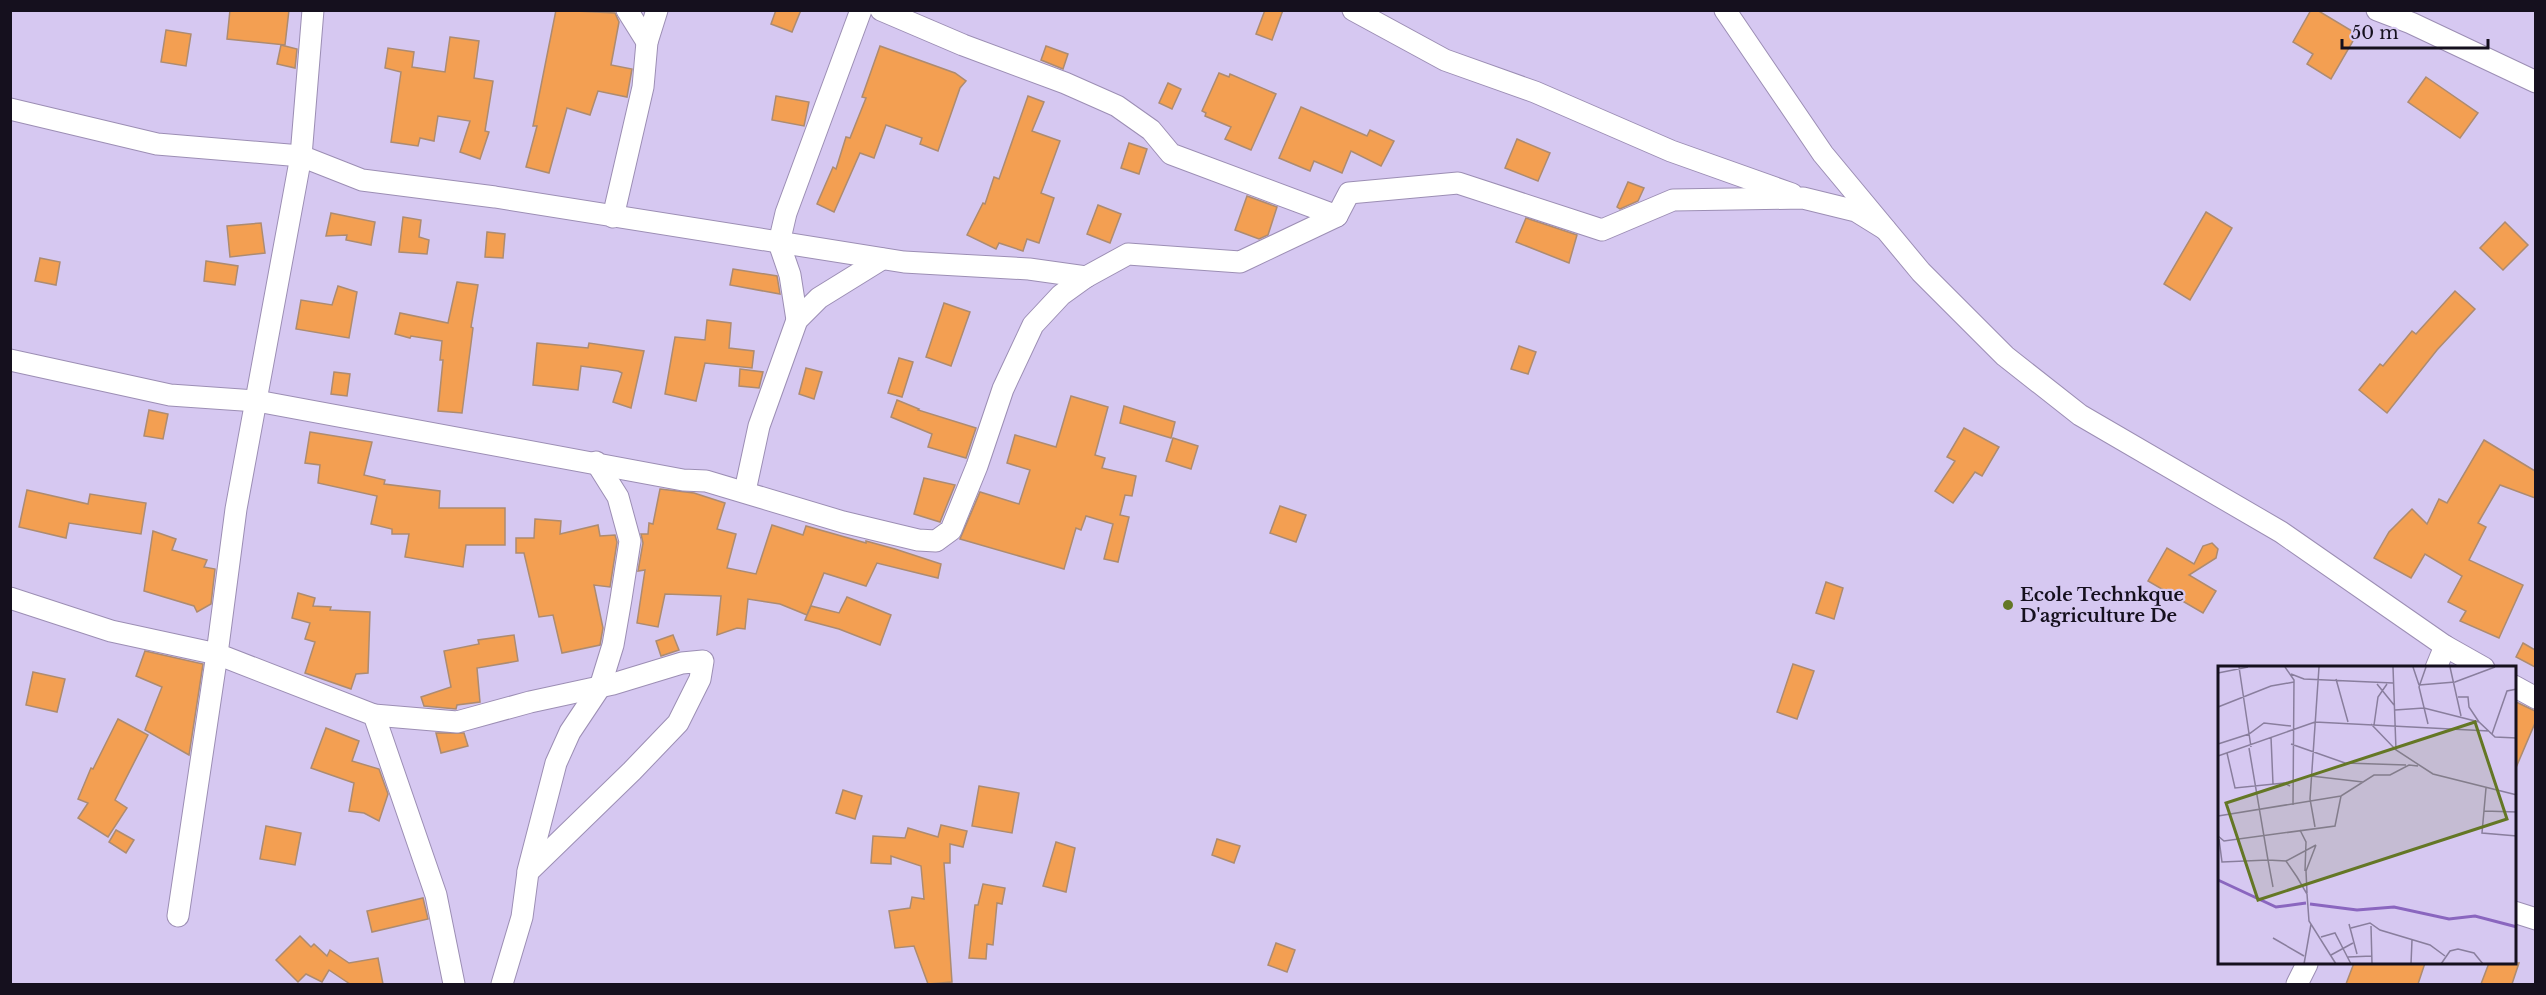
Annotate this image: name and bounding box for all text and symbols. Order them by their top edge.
scale bar [2342,12,2488,50]
text: 50 m [2351,22,2399,44]
place label: Ecole Technkque D'agriculture De [2020,584,2184,627]
marker: Ecole Technkque D'agriculture De [2001,598,2015,612]
inset map [2218,666,2516,965]

